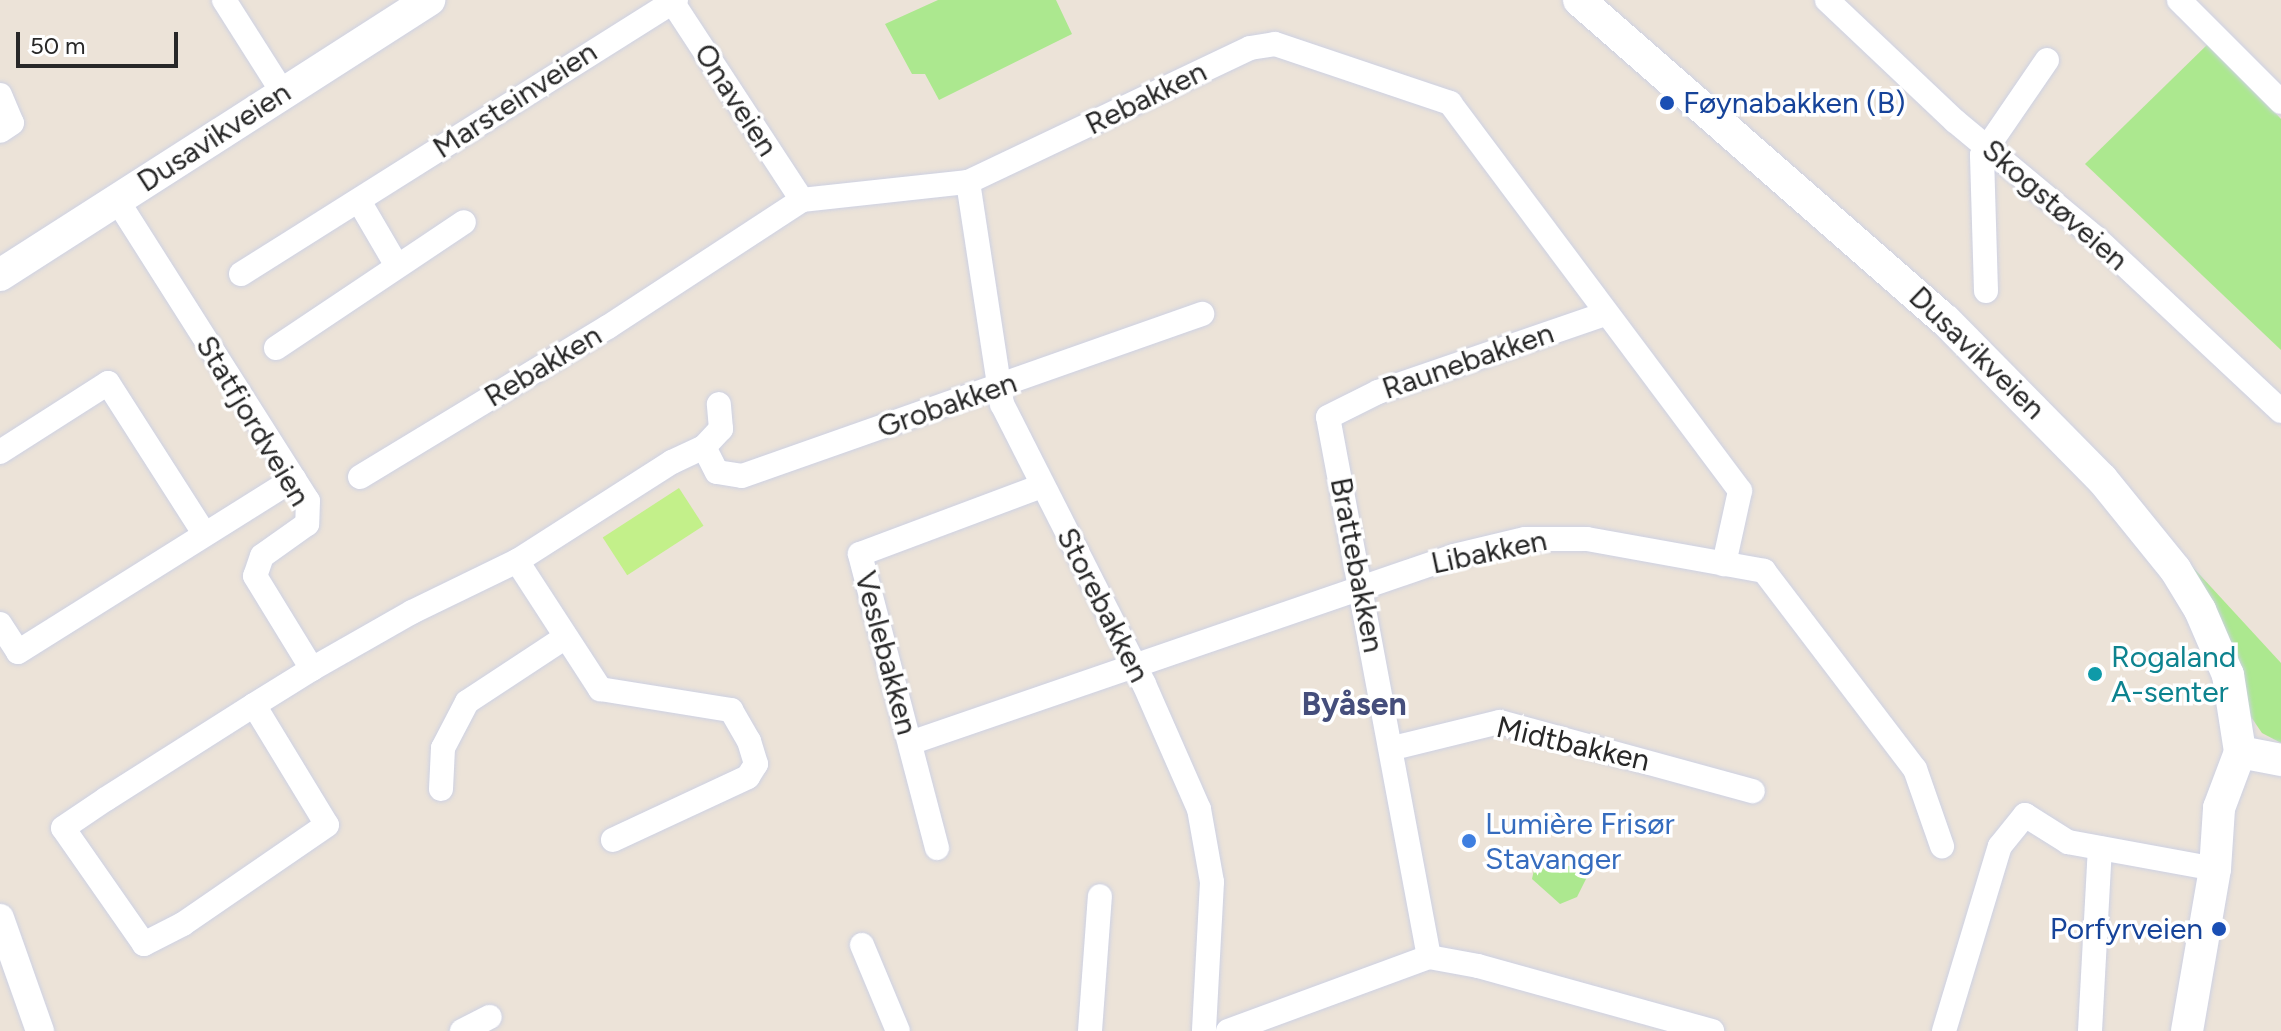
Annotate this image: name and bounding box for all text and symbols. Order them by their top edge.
scale bar [20,16,182,66]
text: 50 m [30,31,86,60]
street label: Marsteinveien [427,34,603,166]
street label: Onaveien [686,37,786,163]
street label: Rebakken [1080,53,1212,143]
street label: Dusavikveien [131,74,297,200]
place label: Føynabakken (B) [1683,85,1906,121]
marker: Føynabakken (B) [1658,94,1676,112]
street label: Skogstøveien [1975,132,2135,278]
street label: Dusavikveien [1901,279,2053,427]
street label: Raunebakken [1378,315,1558,407]
street label: Rebakken [478,317,608,415]
street label: Statfjordveien [188,329,318,513]
street label: Grobakken [873,364,1021,446]
street label: Brattebakken [1322,474,1392,656]
street label: Storebakken [1049,522,1157,688]
street label: Libakken [1428,522,1550,582]
street label: Veslebakken [847,567,925,739]
place label: Rogaland A-senter [2111,639,2236,710]
marker: Rogaland A-senter [2086,665,2104,683]
district label: Byåsen [1301,685,1407,723]
street label: Midtbakken [1493,709,1653,779]
place label: Lumière Frisør Stavanger [1485,806,1675,876]
marker: Lumière Frisør Stavanger [1460,832,1478,850]
place label: Porfyrveien [2050,911,2203,947]
marker: Porfyrveien [2210,920,2228,938]

